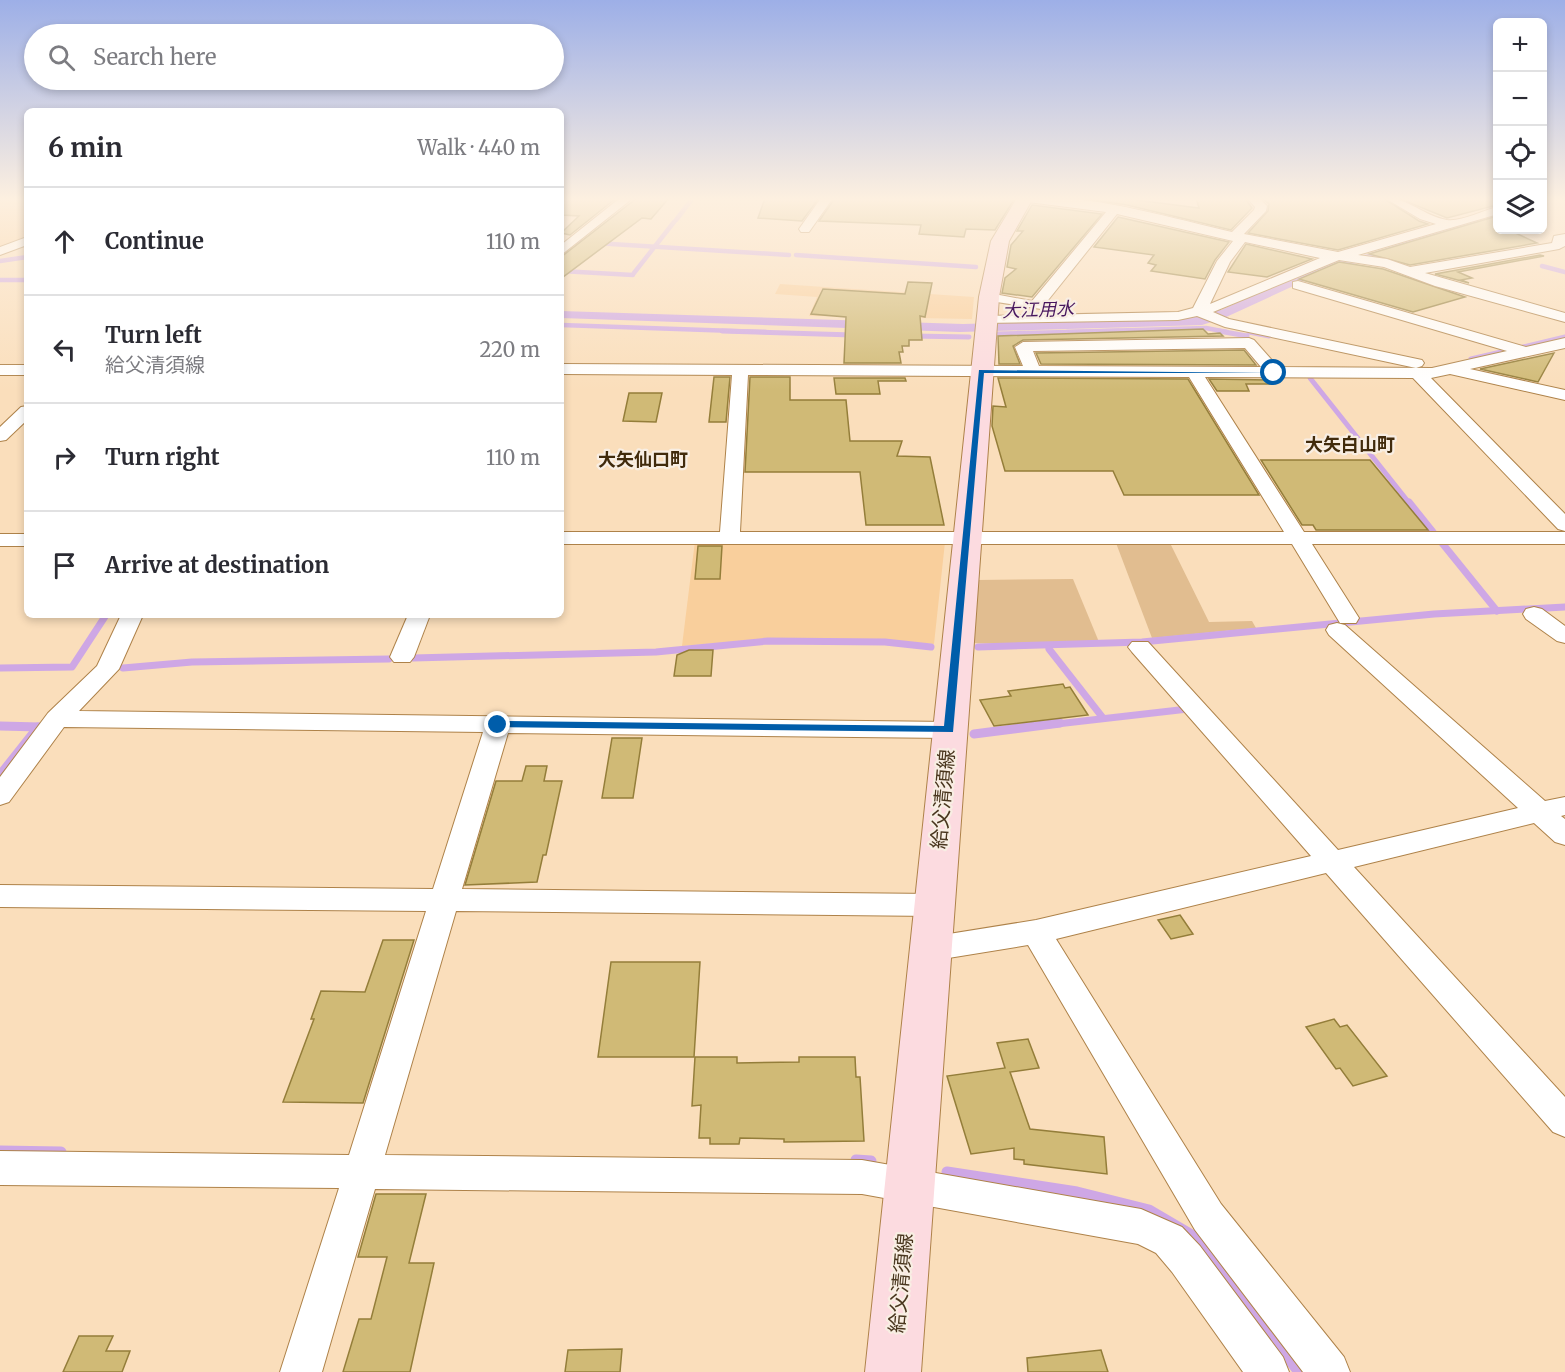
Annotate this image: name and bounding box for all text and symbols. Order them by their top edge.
map controls [1493,18,1547,234]
button: + [1493,18,1547,72]
search box [24,24,564,90]
icon: search [45,41,78,74]
text: Search here [93,43,216,71]
button: − [1493,72,1547,126]
button: locate [1493,126,1547,180]
text: 6 min [48,131,123,164]
text: Walk · 440 m [418,135,540,160]
button: layers [1493,180,1547,234]
icon: ahead [48,225,81,258]
text: Continue [105,227,204,255]
text: 110 m [486,229,540,254]
water label: 大江用水 [1002,297,1076,322]
text: Turn left [105,321,202,349]
icon: left [48,333,81,366]
text: 220 m [480,337,540,362]
text: 給父清須線 [105,352,205,377]
route start [1260,359,1286,385]
district label: 大矢白山町 [1305,433,1395,456]
icon: right [48,441,81,474]
text: Turn right [105,443,219,471]
text: 110 m [486,445,540,470]
district label: 大矢仙口町 [598,448,688,471]
icon: arrive [48,549,81,582]
text: Arrive at destination [105,551,329,579]
route end [484,711,510,737]
street label: 給父清須線 [926,748,959,850]
street label: 給父清須線 [884,1232,917,1334]

